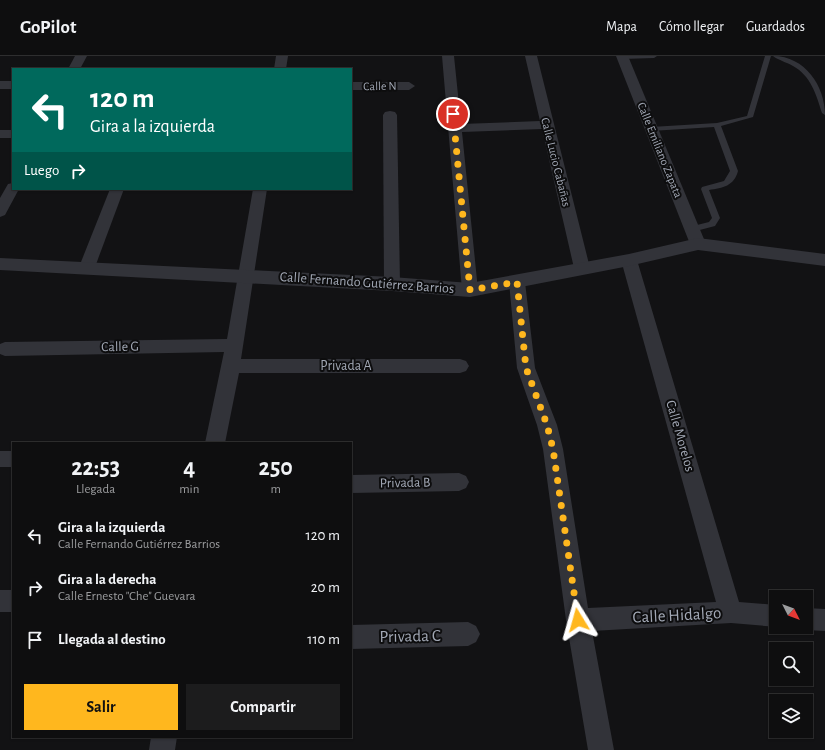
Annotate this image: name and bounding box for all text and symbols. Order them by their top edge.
text: GoPilot [20,18,76,37]
text: Mapa [606,20,637,34]
text: Cómo llegar [659,20,724,34]
text: Guardados [746,20,805,34]
street label: Calle N [363,80,397,92]
icon: left [24,84,76,136]
text: 120 m [90,85,155,113]
pin [436,97,470,131]
street label: Calle Emiliano Zapata [635,101,685,200]
icon: arrive [442,103,464,125]
street label: Calle Lucio Cabañas [539,116,573,208]
text: Gira a la izquierda [90,118,215,136]
icon: right [67,160,89,182]
text: Luego [24,163,59,178]
street label: Calle Fernando Gutiérrez Barrios [279,270,455,296]
street label: Calle G [101,340,139,354]
street label: Privada A [320,359,372,373]
street label: Calle Morelos [663,399,697,473]
text: 22:53 [71,456,120,480]
text: 4 [183,456,195,480]
text: 250 [259,456,293,480]
street label: Privada B [380,476,430,490]
text: Llegada [76,483,115,496]
text: min [179,483,199,496]
text: m [271,483,281,496]
text: Gira a la izquierda [58,520,165,535]
icon: left [24,525,46,547]
text: 120 m [306,528,340,543]
text: Calle Fernando Gutiérrez Barrios [58,538,220,551]
text: Gira a la derecha [58,572,157,587]
icon: right [24,577,46,599]
text: 20 m [311,580,340,595]
text: Calle Ernesto "Che" Guevara [58,590,195,603]
north arrow [769,590,813,634]
map controls [769,590,813,738]
position arrow [557,599,599,641]
street label: Calle Hidalgo [632,604,722,626]
street label: Privada C [379,627,441,645]
icon: arrive [24,629,46,651]
text: Llegada al destino [58,632,166,647]
text: 110 m [307,632,340,647]
button: search [769,642,813,686]
button: Salir [24,684,178,730]
button: Compartir [186,684,340,730]
button: layers [769,694,813,738]

